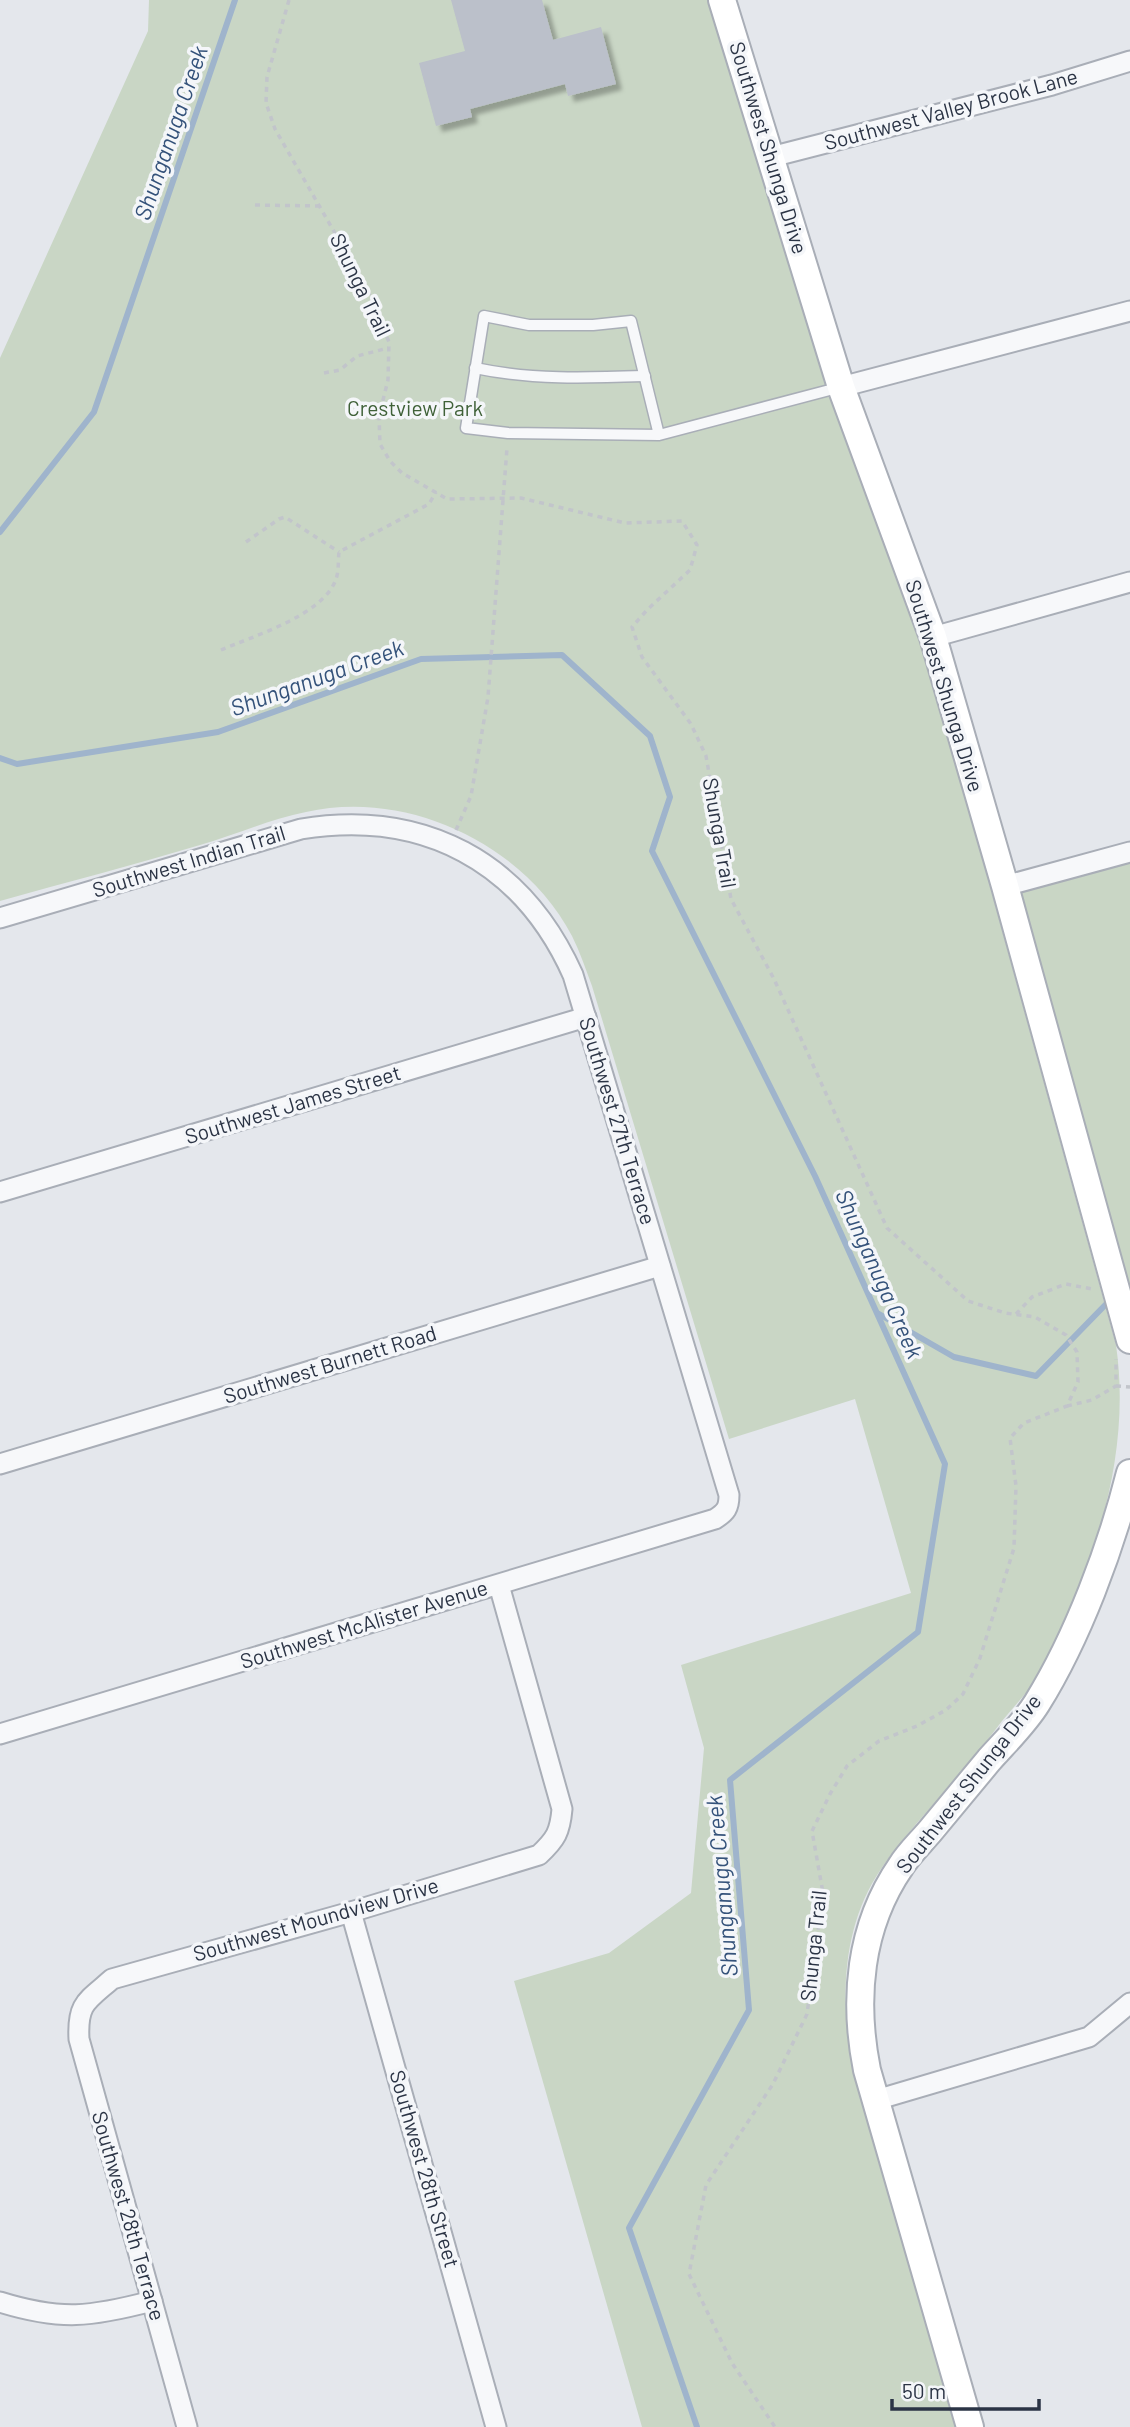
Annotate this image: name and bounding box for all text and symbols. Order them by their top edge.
street label: Southwest Shunga Drive [725,38,814,257]
water label: Shunganuga Creek [127,42,213,223]
street label: Southwest Valley Brook Lane [821,63,1080,154]
street label: Shunga Trail [326,229,397,340]
park label: Crestview Park [347,395,483,420]
street label: Southwest Shunga Drive [901,576,990,795]
water label: Shunganuga Creek [226,633,407,721]
street label: Shunga Trail [698,776,742,890]
street label: Southwest Indian Trail [89,819,288,902]
street label: Southwest 27th Terrace [575,1014,662,1227]
street label: Southwest James Street [182,1059,403,1148]
water label: Shunganuga Creek [830,1185,930,1363]
street label: Southwest Burnett Road [220,1319,439,1408]
street label: Southwest McAlister Avenue [237,1574,490,1673]
street label: Southwest Shunga Drive [890,1688,1046,1878]
water label: Shunganuga Creek [699,1794,743,1978]
street label: Southwest Moundview Drive [190,1872,441,1966]
street label: Shunga Trail [794,1889,831,2003]
street label: Southwest 28th Street [385,2067,466,2270]
street label: Southwest 28th Terrace [88,2108,171,2323]
scale bar [892,2368,1039,2412]
text: 50 m [902,2378,946,2403]

